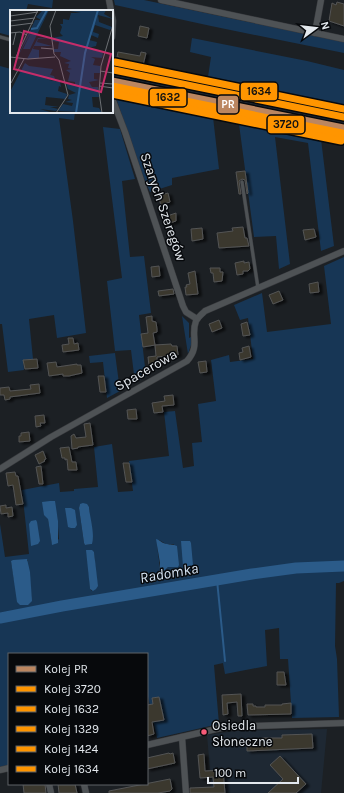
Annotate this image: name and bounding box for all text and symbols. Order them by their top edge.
north arrow [296,8,336,48]
inset map [10,10,113,113]
text: N [318,20,332,31]
line badge: 1634 [240,82,278,101]
text: 1634 [247,85,271,98]
line badge: 1632 [149,88,187,107]
text: 1632 [156,91,180,104]
line badge: PR [217,95,239,114]
text: PR [221,98,235,111]
line badge: 3720 [267,115,305,134]
text: 3720 [273,118,299,131]
street label: Szarych Szeregów [136,151,190,263]
street label: Spacerowa [112,345,180,395]
water label: Radomka [138,559,200,587]
legend [8,653,148,785]
text: Kolej PR [44,662,88,676]
text: Kolej 3720 [44,682,101,696]
text: Kolej 1632 [44,702,99,716]
place label: Osiedla Słoneczne [212,718,273,749]
text: Kolej 1329 [44,722,99,736]
marker: Osiedla Słoneczne [199,727,209,737]
text: Kolej 1424 [44,742,99,756]
scale bar [208,759,298,785]
text: Kolej 1634 [44,762,99,776]
text: 100 m [214,766,246,780]

